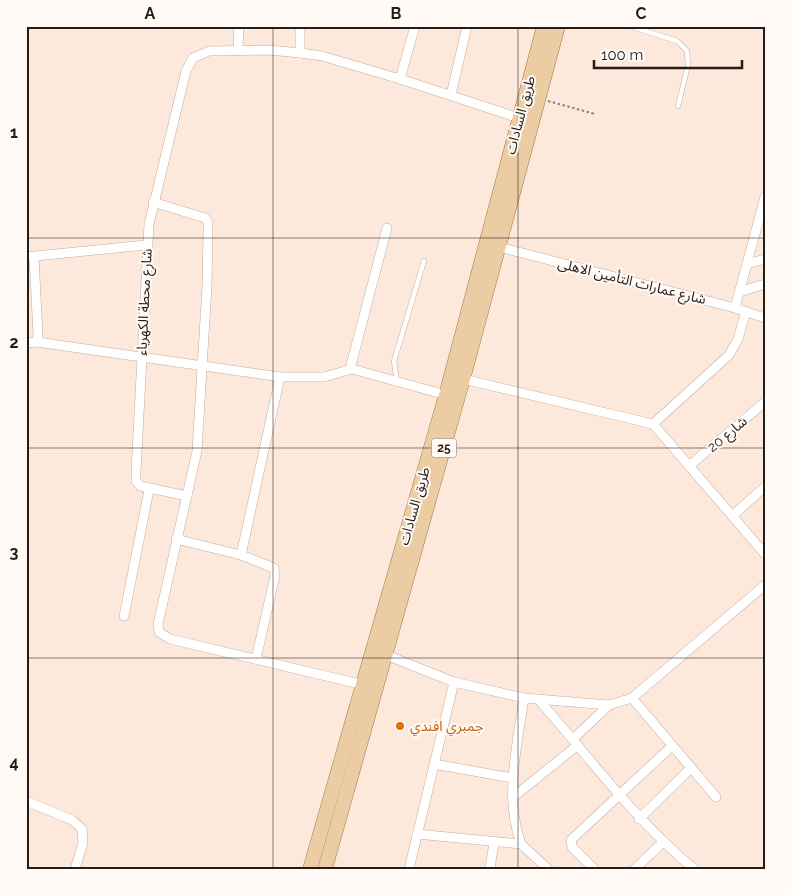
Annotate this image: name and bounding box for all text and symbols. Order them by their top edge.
text: A [145,4,156,23]
text: B [391,4,402,23]
text: C [636,4,647,23]
scale bar [594,38,741,70]
text: 100 m [601,46,643,64]
street label: طريق السادات [502,74,540,156]
text: 1 [10,123,18,142]
street label: شارع محطة الكهرباء [133,248,158,356]
street label: شارع عمارات التأمين الاهلى [555,254,708,310]
text: 2 [9,333,19,352]
street label: شارع 20 [704,413,752,457]
road number: 25 [432,438,456,458]
street label: طريق السادات [395,465,435,547]
text: 3 [10,543,19,562]
place label: جمبري افندي [410,718,483,737]
marker: جمبري افندي [394,720,406,732]
text: 4 [9,753,19,772]

